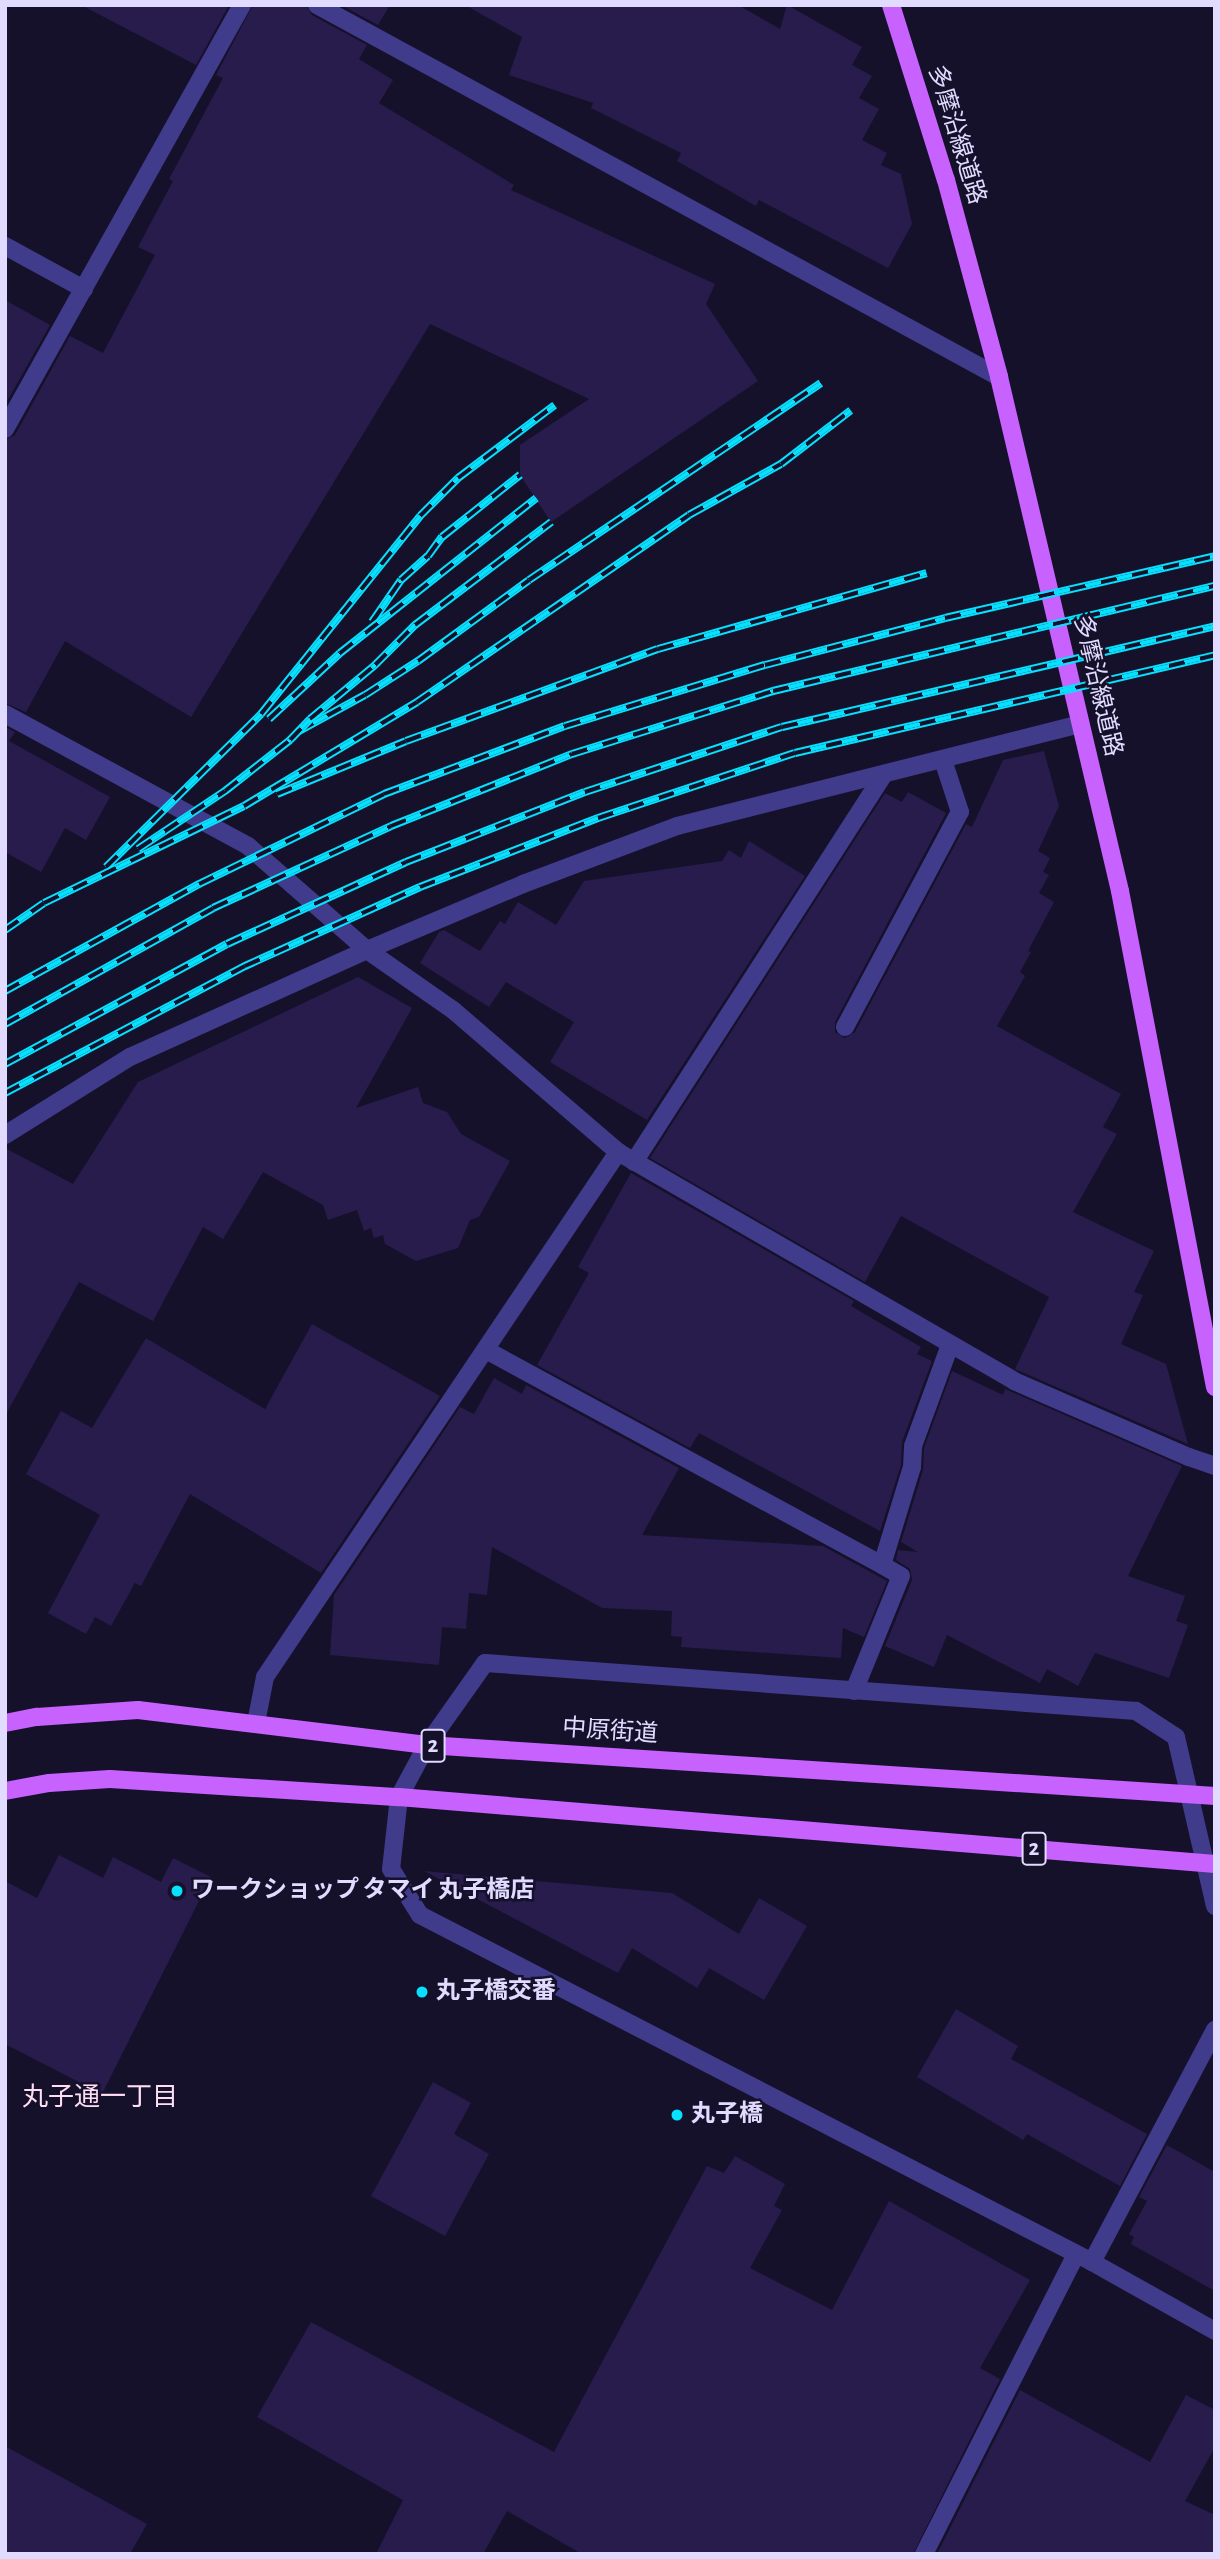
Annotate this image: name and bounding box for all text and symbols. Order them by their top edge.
street label: 多摩沿線道路 [921,62,991,208]
street label: 多摩沿線道路 [1067,613,1127,759]
street label: 中原街道 [561,1714,659,1750]
road number: 2 [419,1726,447,1765]
road number: 2 [1020,1830,1048,1868]
place label: ワークショップ タマイ 丸子橋店 [191,1877,534,1905]
marker: ワークショップ タマイ 丸子橋店 [169,1883,185,1899]
place label: 丸子橋交番 [436,1978,556,2006]
marker: 丸子橋交番 [414,1984,430,2000]
district label: 丸子通一丁目 [22,2082,178,2114]
place label: 丸子橋 [691,2101,763,2129]
marker: 丸子橋 [669,2107,685,2123]

